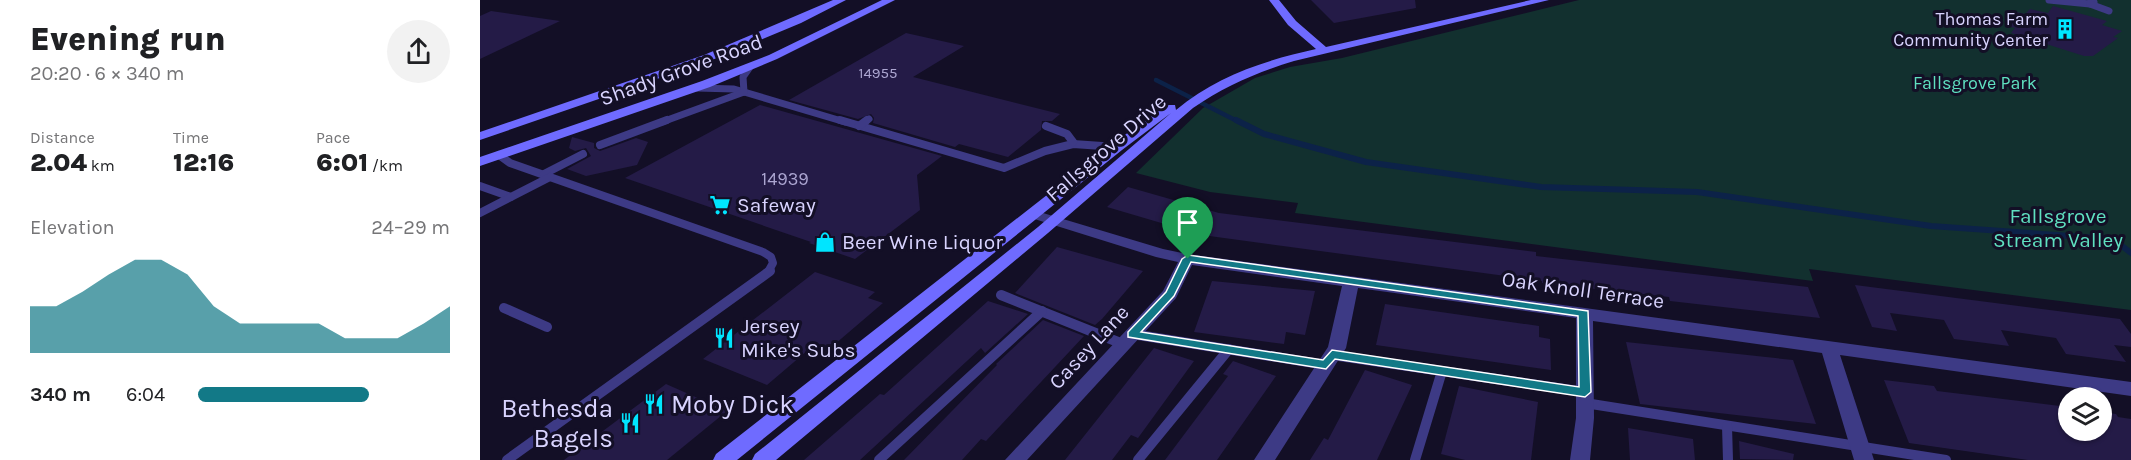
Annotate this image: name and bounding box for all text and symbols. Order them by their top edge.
place label: Thomas Farm Community Center [1893,8,2048,51]
building icon: Thomas Farm Community Center [2053,17,2077,41]
text: Evening run [30,20,226,58]
button: share [387,20,450,83]
street label: Shady Grove Road [596,29,766,111]
text: 20:20 · 6 × 340 m [30,62,184,85]
house number: 14955 [859,64,897,82]
park label: Fallsgrove Park [1913,72,2037,94]
street label: Fallsgrove Drive [1041,89,1171,207]
text: Distance [30,128,95,147]
text: Time [173,128,209,147]
text: Pace [316,128,350,147]
text: 2.04 [30,147,87,178]
text: 12:16 [173,147,234,178]
text: 6:01 [316,147,368,178]
text: km [87,156,115,175]
text: /km [368,156,403,175]
house number: 14939 [761,168,809,190]
supermarket icon: Safeway [708,193,732,217]
place label: Safeway [737,193,816,217]
pin [1162,197,1213,259]
park label: Fallsgrove Stream Valley [1993,204,2123,252]
icon: arrive [1171,206,1204,239]
text: Elevation [30,216,115,239]
text: 24–29 m [371,216,450,239]
shop icon: Beer Wine Liquor [813,230,837,254]
place label: Beer Wine Liquor [842,230,1003,254]
street label: Oak Knoll Terrace [1500,267,1666,313]
street label: Casey Lane [1044,300,1134,394]
place label: Jersey Mike's Subs [741,314,855,362]
restaurant icon: Jersey Mike's Subs [712,326,736,350]
text: 340 m [30,383,91,406]
text: 6:04 [126,383,165,406]
map controls [2058,387,2112,441]
button: layers [2058,387,2112,441]
place label: Moby Dick [671,389,794,420]
restaurant icon: Moby Dick [642,392,666,416]
place label: Bethesda Bagels [501,393,613,454]
restaurant icon: Bethesda Bagels [618,411,642,435]

